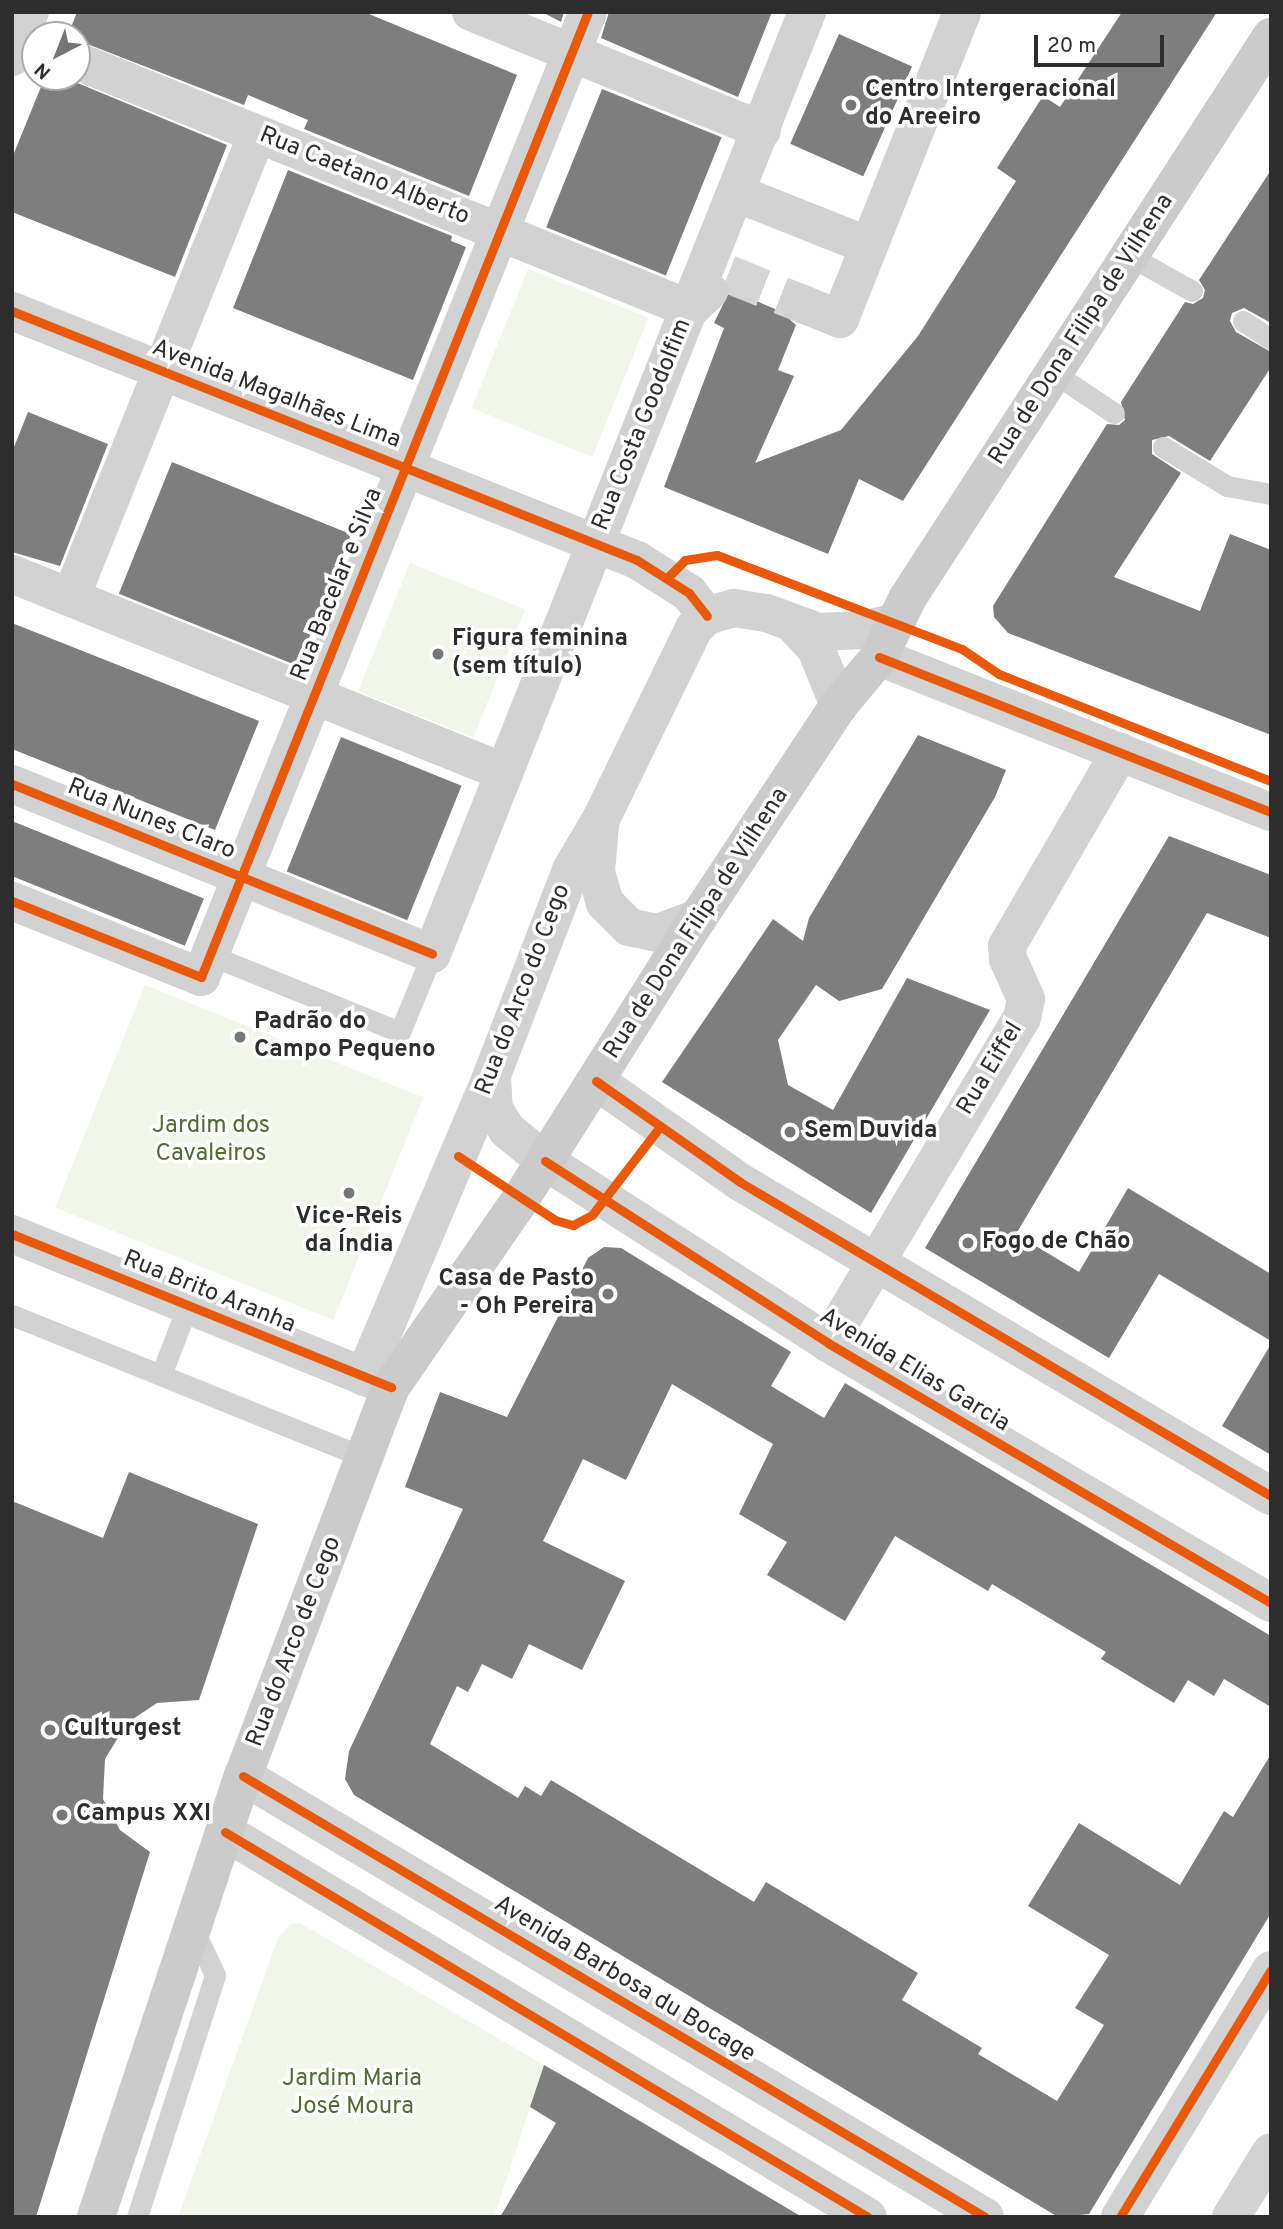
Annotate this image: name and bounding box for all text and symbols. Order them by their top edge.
north arrow [21,21,91,91]
scale bar [1038,21,1168,65]
text: 20 m [1047,33,1096,60]
text: N [30,57,56,84]
place label: Centro Intergeracional do Areeiro [865,77,1116,133]
marker: Centro Intergeracional do Areeiro [843,97,859,113]
street label: Rua Caetano Alberto [254,122,474,232]
street label: Rua de Dona Filipa de Vilhena [983,189,1181,471]
street label: Rua Costa Goodolfim [587,315,699,535]
street label: Avenida Magalhães Lima [148,334,404,456]
street label: Rua Bacelar e Silva [286,484,390,686]
place label: Figura feminina (sem título) [452,626,628,682]
marker: Figura feminina (sem título) [430,646,446,662]
street label: Rua Nunes Claro [63,773,239,867]
street label: Rua de Dona Filipa de Vilhena [598,783,796,1065]
street label: Rua do Arco do Cego [470,880,578,1100]
place label: Padrão do Campo Pequeno [254,1009,436,1065]
street label: Rua Eiffel [952,1017,1030,1121]
marker: Padrão do Campo Pequeno [232,1029,248,1045]
park label: Jardim dos Cavaleiros [152,1113,270,1169]
place label: Sem Duvida [804,1118,937,1146]
marker: Sem Duvida [782,1124,798,1140]
marker: Vice-Reis da Índia [341,1185,357,1201]
place label: Vice-Reis da Índia [295,1204,403,1260]
place label: Fogo de Chão [982,1229,1131,1257]
marker: Fogo de Chão [960,1235,976,1251]
street label: Rua Brito Aranha [118,1245,300,1341]
place label: Casa de Pasto - Oh Pereira [439,1266,594,1322]
marker: Casa de Pasto - Oh Pereira [600,1286,616,1302]
street label: Avenida Elias Garcia [814,1303,1014,1439]
street label: Rua do Arco de Cego [241,1532,349,1752]
place label: Culturgest [64,1716,182,1744]
marker: Culturgest [42,1722,58,1738]
place label: Campus XXI [76,1801,211,1829]
marker: Campus XXI [54,1807,70,1823]
street label: Avenida Barbosa du Bocage [488,1891,760,2069]
park label: Jardim Maria José Moura [282,2066,422,2122]

